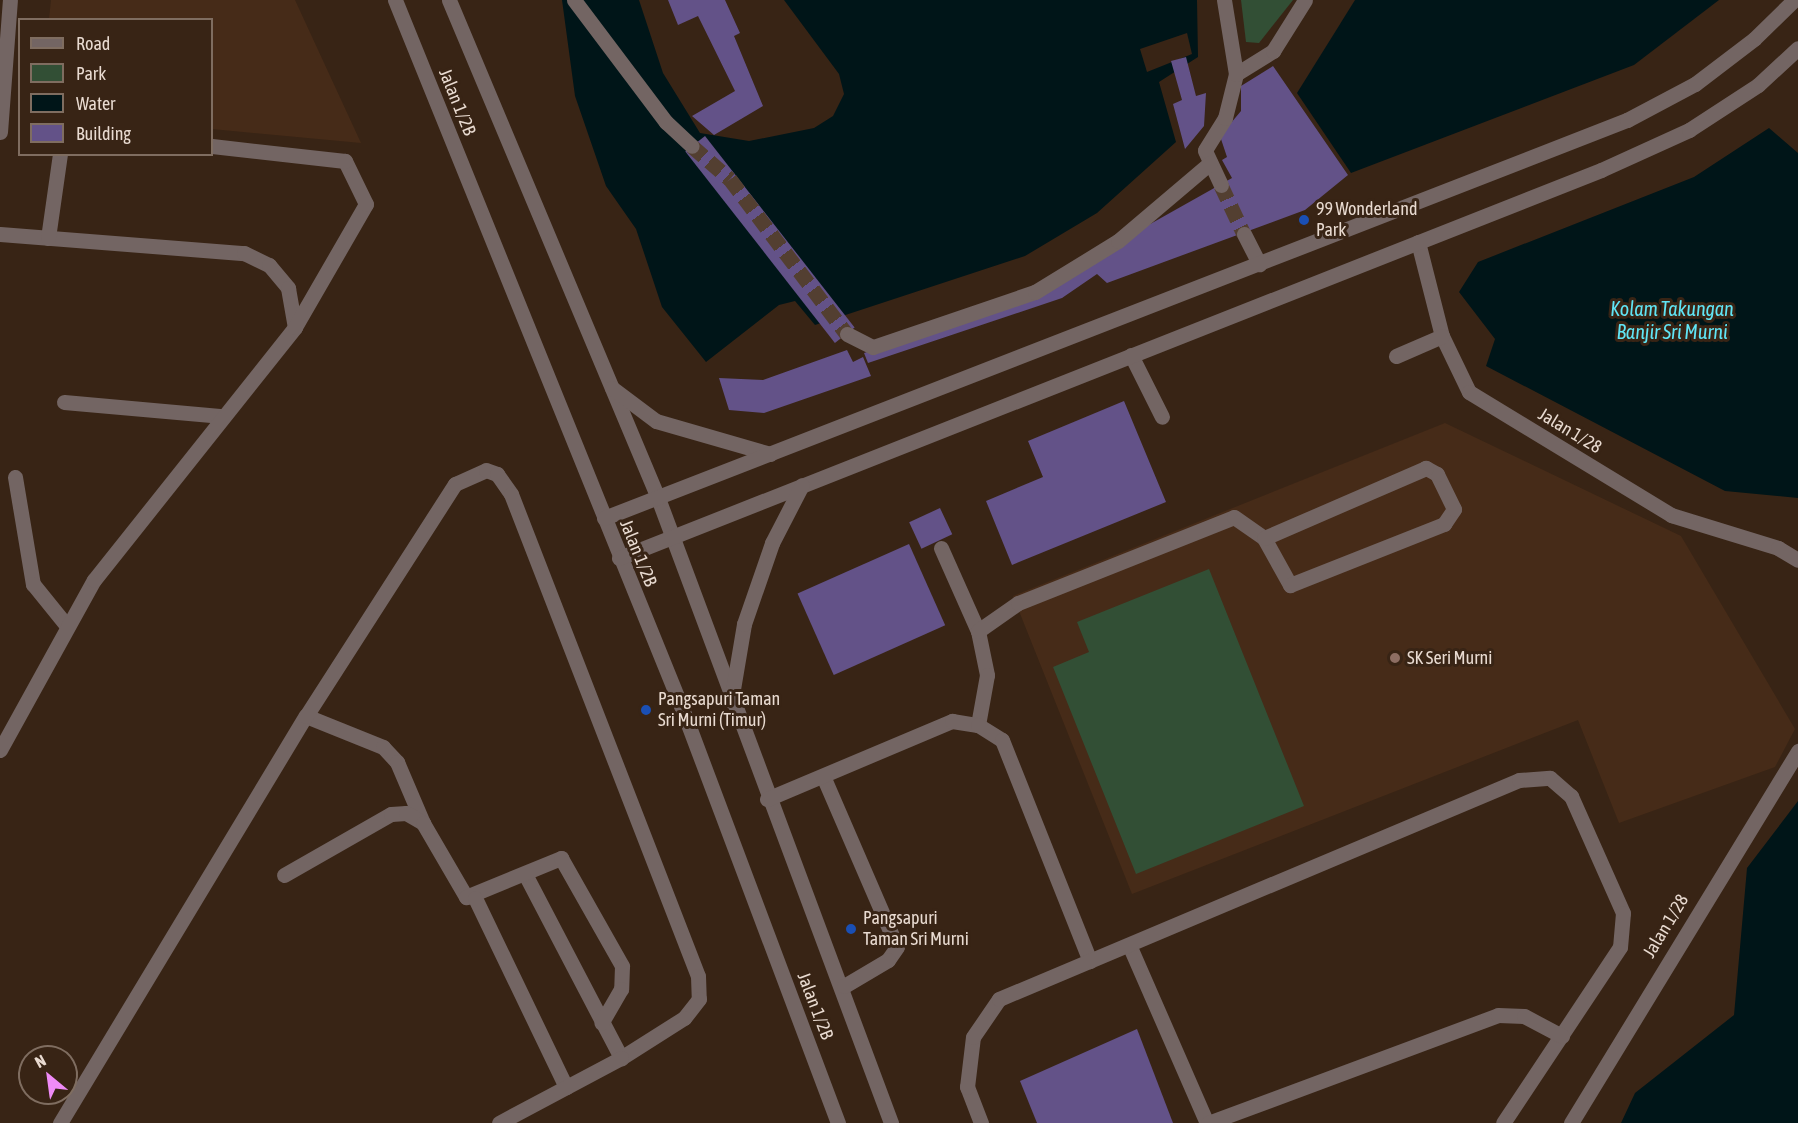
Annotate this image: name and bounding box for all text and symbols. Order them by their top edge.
legend [18,18,213,156]
text: Road [76,33,110,54]
text: Park [76,63,106,84]
street label: Jalan 1/2B [434,66,480,138]
text: Water [76,93,115,114]
text: Building [76,123,131,144]
place label: 99 Wonderland Park [1316,199,1418,242]
marker: 99 Wonderland Park [1297,213,1311,227]
water label: Kolam Takungan Banjir Sri Murni [1610,297,1734,344]
street label: Jalan 1/28 [1534,404,1606,458]
street label: Jalan 1/2B [615,517,661,589]
place label: SK Seri Murni [1407,647,1492,669]
marker: SK Seri Murni [1388,651,1402,665]
place label: Pangsapuri Taman Sri Murni (Timur) [658,689,780,732]
marker: Pangsapuri Taman Sri Murni (Timur) [639,703,653,717]
street label: Jalan 1/28 [1639,890,1693,962]
place label: Pangsapuri Taman Sri Murni [863,908,969,950]
marker: Pangsapuri Taman Sri Murni [844,922,858,936]
street label: Jalan 1/2B [792,969,838,1043]
north arrow [18,1045,78,1105]
text: N [32,1051,49,1071]

